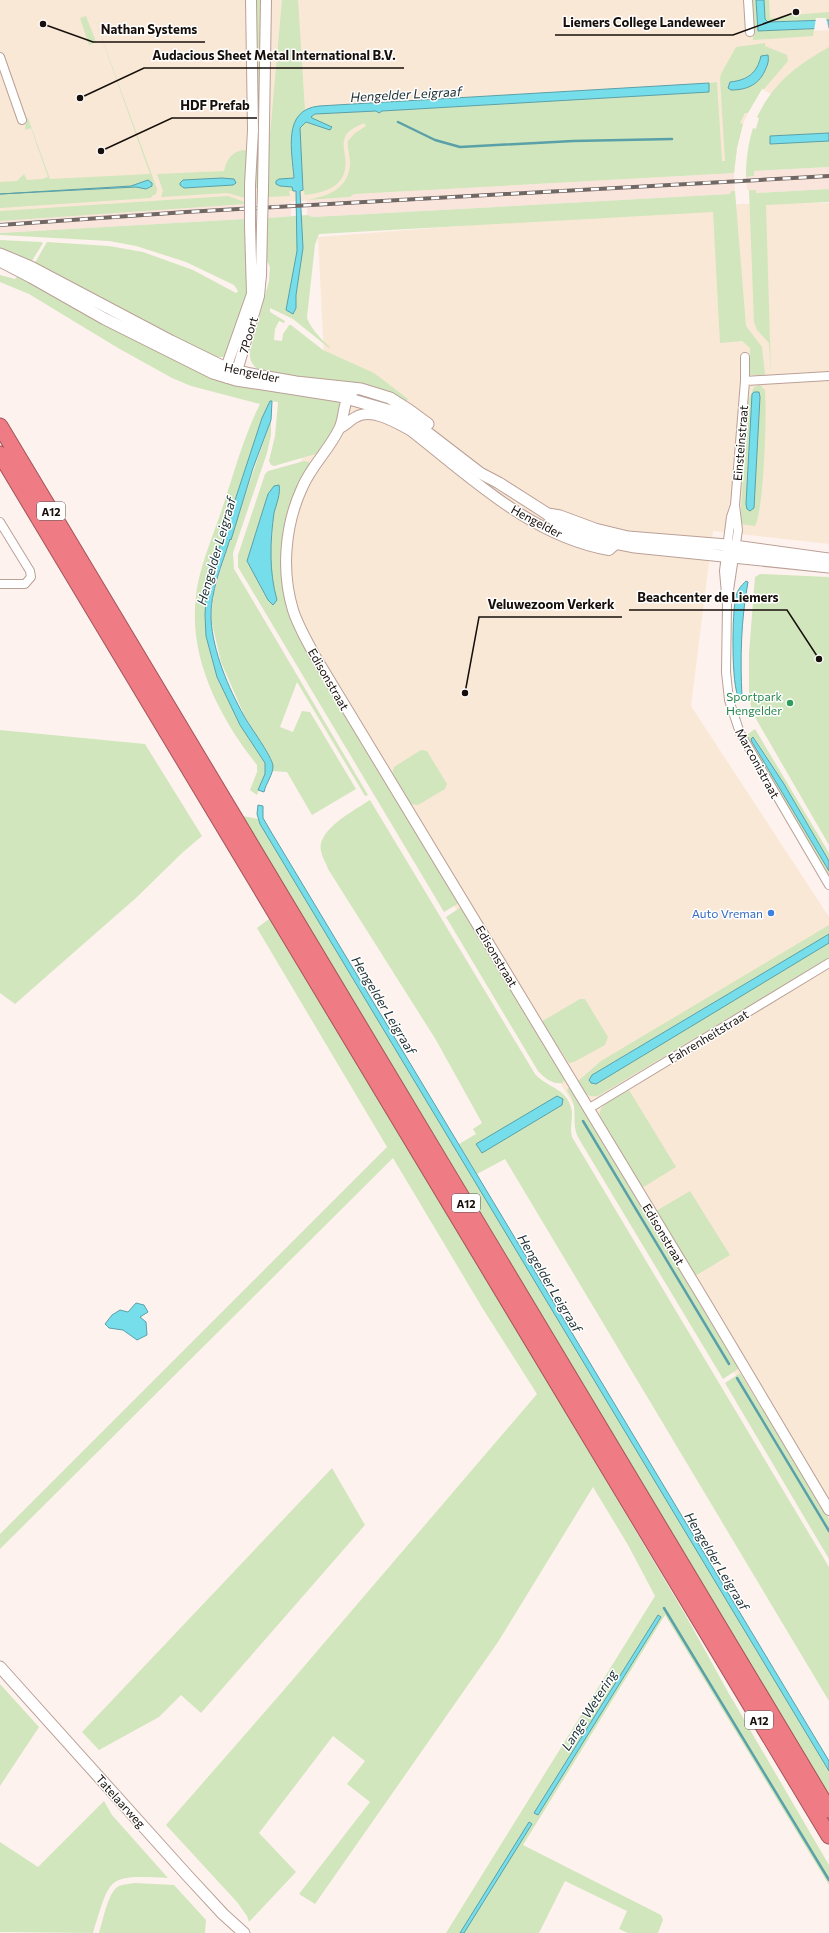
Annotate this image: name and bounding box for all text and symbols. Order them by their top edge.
callout: Liemers College Landeweer [555,10,733,35]
text: Liemers College Landeweer [563,14,726,30]
callout: Nathan Systems [93,17,205,42]
text: Nathan Systems [101,21,197,37]
callout: Audacious Sheet Metal International B.V. [144,43,404,68]
text: Audacious Sheet Metal International B.V. [152,47,396,63]
water label: Hengelder Leigraaf [350,83,464,105]
callout: HDF Prefab [172,93,257,118]
text: HDF Prefab [180,97,250,113]
street label: 7Poort [236,315,260,355]
street label: Hengelder [223,359,281,385]
street label: Einsteinstraat [730,404,750,482]
water label: Hengelder Leigraaf [193,493,240,607]
road number: A12 [37,502,65,520]
street label: Hengelder [509,502,565,540]
callout: Beachcenter de Liemers [629,585,787,610]
text: Beachcenter de Liemers [637,589,779,605]
callout: Veluwezoom Verkerk [479,592,622,617]
text: Veluwezoom Verkerk [488,596,615,612]
street label: Edisonstraat [306,646,352,713]
place label: Sportpark Hengelder [726,689,782,717]
marker: Sportpark Hengelder [785,698,795,708]
street label: Marconistraat [733,726,783,800]
place label: Auto Vreman [692,906,763,920]
marker: Auto Vreman [766,908,776,918]
street label: Edisonstraat [473,923,521,989]
water label: Hengelder Leigraaf [348,953,421,1059]
street label: Fahrenheitstraat [665,1006,751,1066]
road number: A12 [452,1194,480,1212]
street label: Edisonstraat [640,1201,688,1267]
water label: Hengelder Leigraaf [514,1231,587,1337]
water label: Hengelder Leigraaf [681,1509,754,1615]
water label: Lange Wetering [558,1666,621,1753]
road number: A12 [745,1711,773,1729]
street label: Tatelaarweg [93,1772,149,1831]

